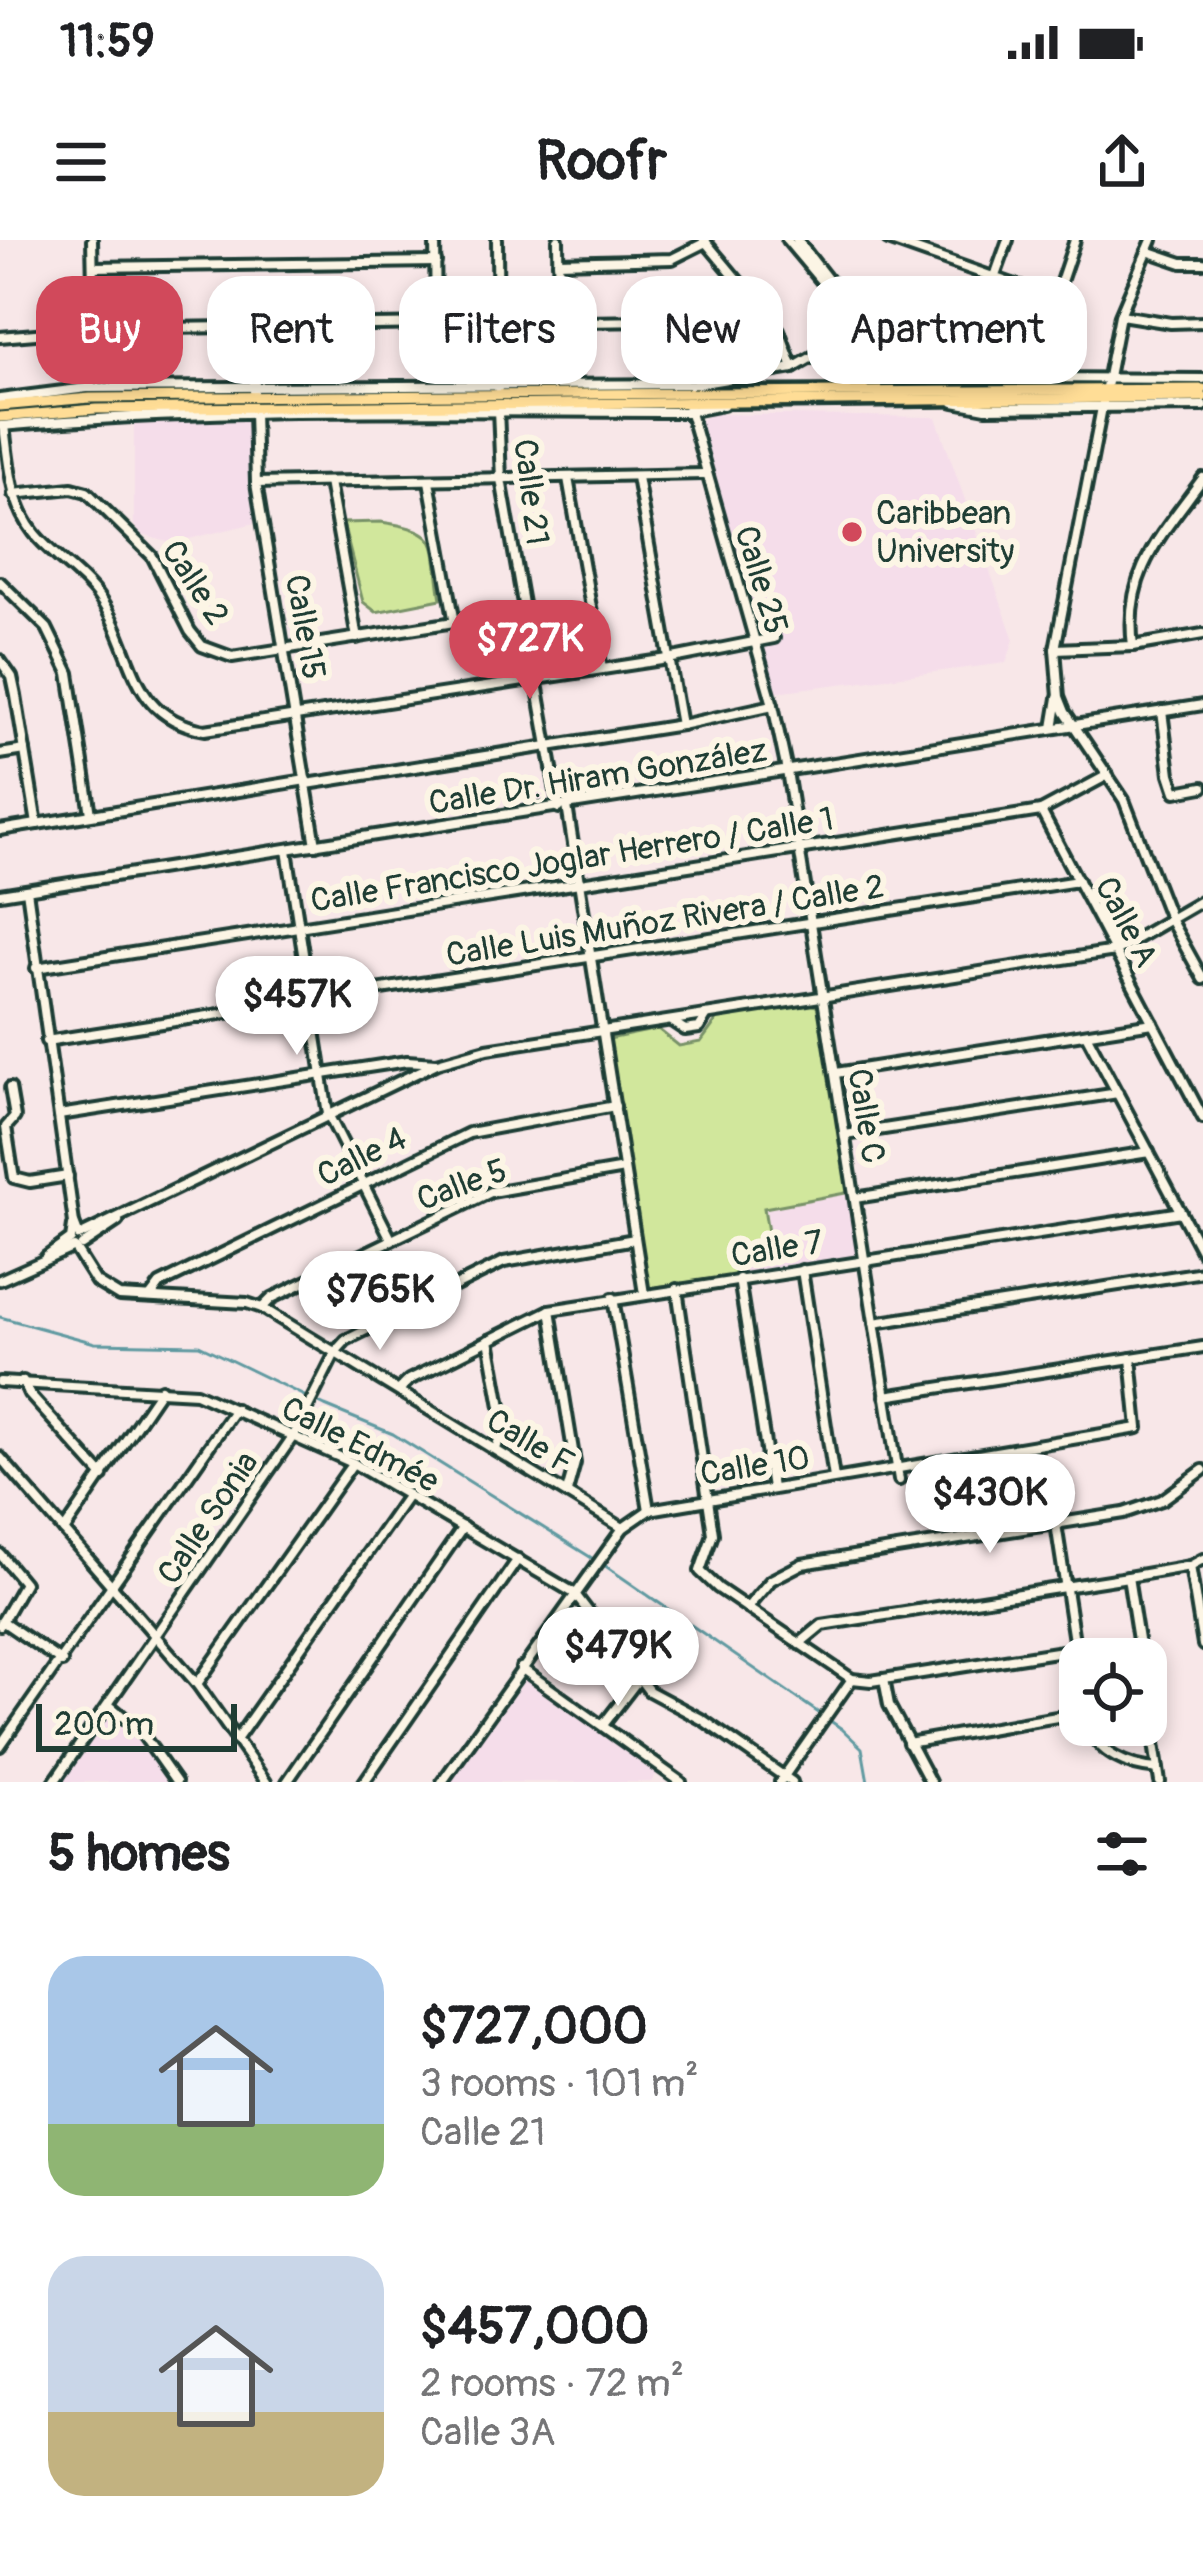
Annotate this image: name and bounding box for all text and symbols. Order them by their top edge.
text: 11:59 [60,14,155,70]
text: Roofr [536,128,667,196]
icon: menu [48,129,114,195]
icon: share [1089,129,1155,195]
chip: Buy [36,276,183,384]
chip: Rent [207,276,375,384]
chip: Filters [399,276,597,384]
chip: New [621,276,783,384]
chip: Apartment [807,276,1087,384]
street label: Calle 21 [504,437,558,547]
place label: Caribbean University [876,493,1014,572]
marker: Caribbean University [839,519,865,545]
street label: Calle 25 [725,521,797,639]
street label: Calle 2 [152,533,238,633]
street label: Calle 15 [276,571,334,683]
pin: $727K [446,600,614,702]
text: $727K [476,614,584,663]
street label: Calle Dr. Hiram González [426,730,770,824]
street label: Calle Francisco Joglar Herrero / Calle 1 [308,798,836,922]
street label: Calle Luis Muñoz Rivera / Calle 2 [443,866,887,976]
street label: Calle A [1085,870,1167,974]
pin: $457K [213,956,381,1058]
text: $457K [242,970,352,1019]
street label: Calle C [838,1066,894,1166]
street label: Calle 4 [311,1118,413,1196]
street label: Calle 5 [411,1150,513,1220]
street label: Calle 7 [728,1222,826,1276]
pin: $765K [296,1251,464,1353]
text: $765K [325,1265,435,1314]
street label: Calle Edmée [274,1388,446,1502]
street label: Calle F [479,1400,581,1484]
street label: Calle 10 [697,1437,813,1495]
street label: Calle Sonia [149,1444,267,1592]
pin: $430K [906,1454,1074,1556]
text: $430K [932,1468,1048,1517]
pin: $479K [534,1607,702,1709]
text: $479K [564,1621,672,1670]
map controls [1059,1638,1167,1746]
button: locate [1059,1638,1167,1746]
scale bar [36,1698,237,1751]
text: 200 m [54,1704,154,1745]
icon: filters [1089,1821,1155,1887]
text: 5 homes [48,1822,230,1886]
text: $727,000 [420,1995,648,2059]
icon: home [144,2004,288,2148]
text: 3 rooms · 101 m² [420,2059,699,2108]
text: Calle 21 [420,2108,546,2157]
text: $457,000 [420,2295,649,2359]
icon: home [144,2304,288,2448]
text: 2 rooms · 72 m² [420,2359,684,2408]
text: Calle 3A [420,2408,556,2457]

